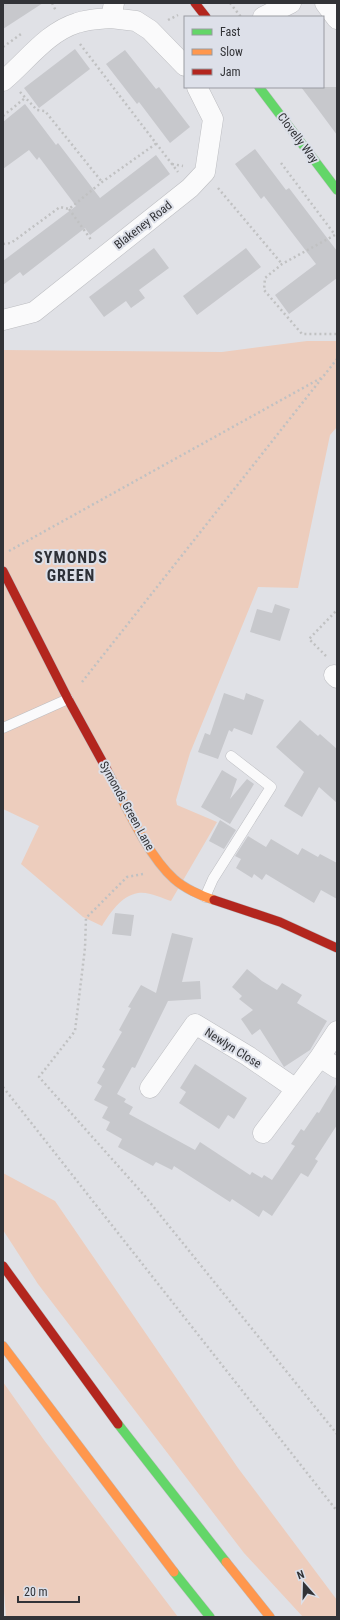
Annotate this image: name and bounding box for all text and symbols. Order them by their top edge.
legend [184,16,324,88]
text: Fast [220,25,241,39]
text: Slow [220,45,243,59]
text: Jam [220,65,241,79]
street label: Clovelly Way [275,110,321,166]
street label: Blakeney Road [111,198,175,252]
district label: SYMONDS GREEN [34,548,108,585]
street label: Symonds Green Lane [97,759,157,853]
street label: Newlyn Close [202,1025,264,1071]
north arrow [284,1564,324,1604]
text: N [295,1568,306,1582]
scale bar [18,1578,79,1604]
text: 20 m [24,1585,48,1599]

